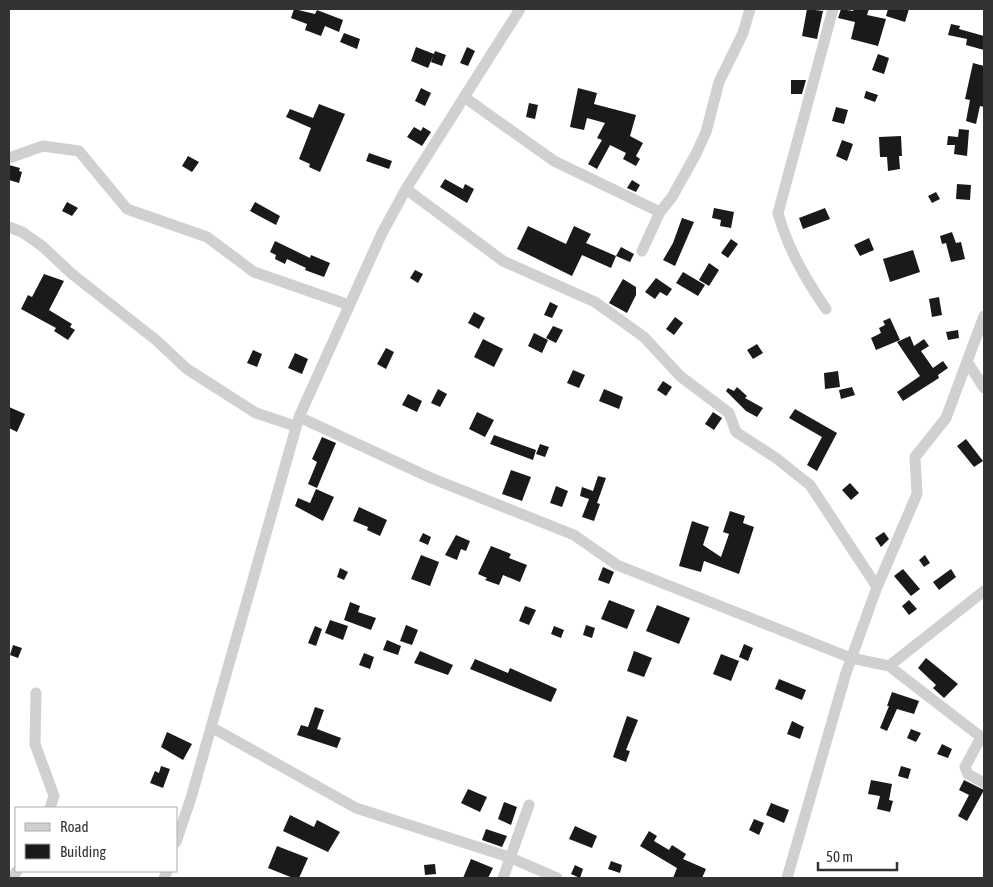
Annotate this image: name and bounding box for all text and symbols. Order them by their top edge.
legend [15,807,178,872]
text: Road [60,818,89,835]
scale bar [818,840,897,872]
text: Building [60,843,106,860]
text: 50 m [826,848,853,865]

